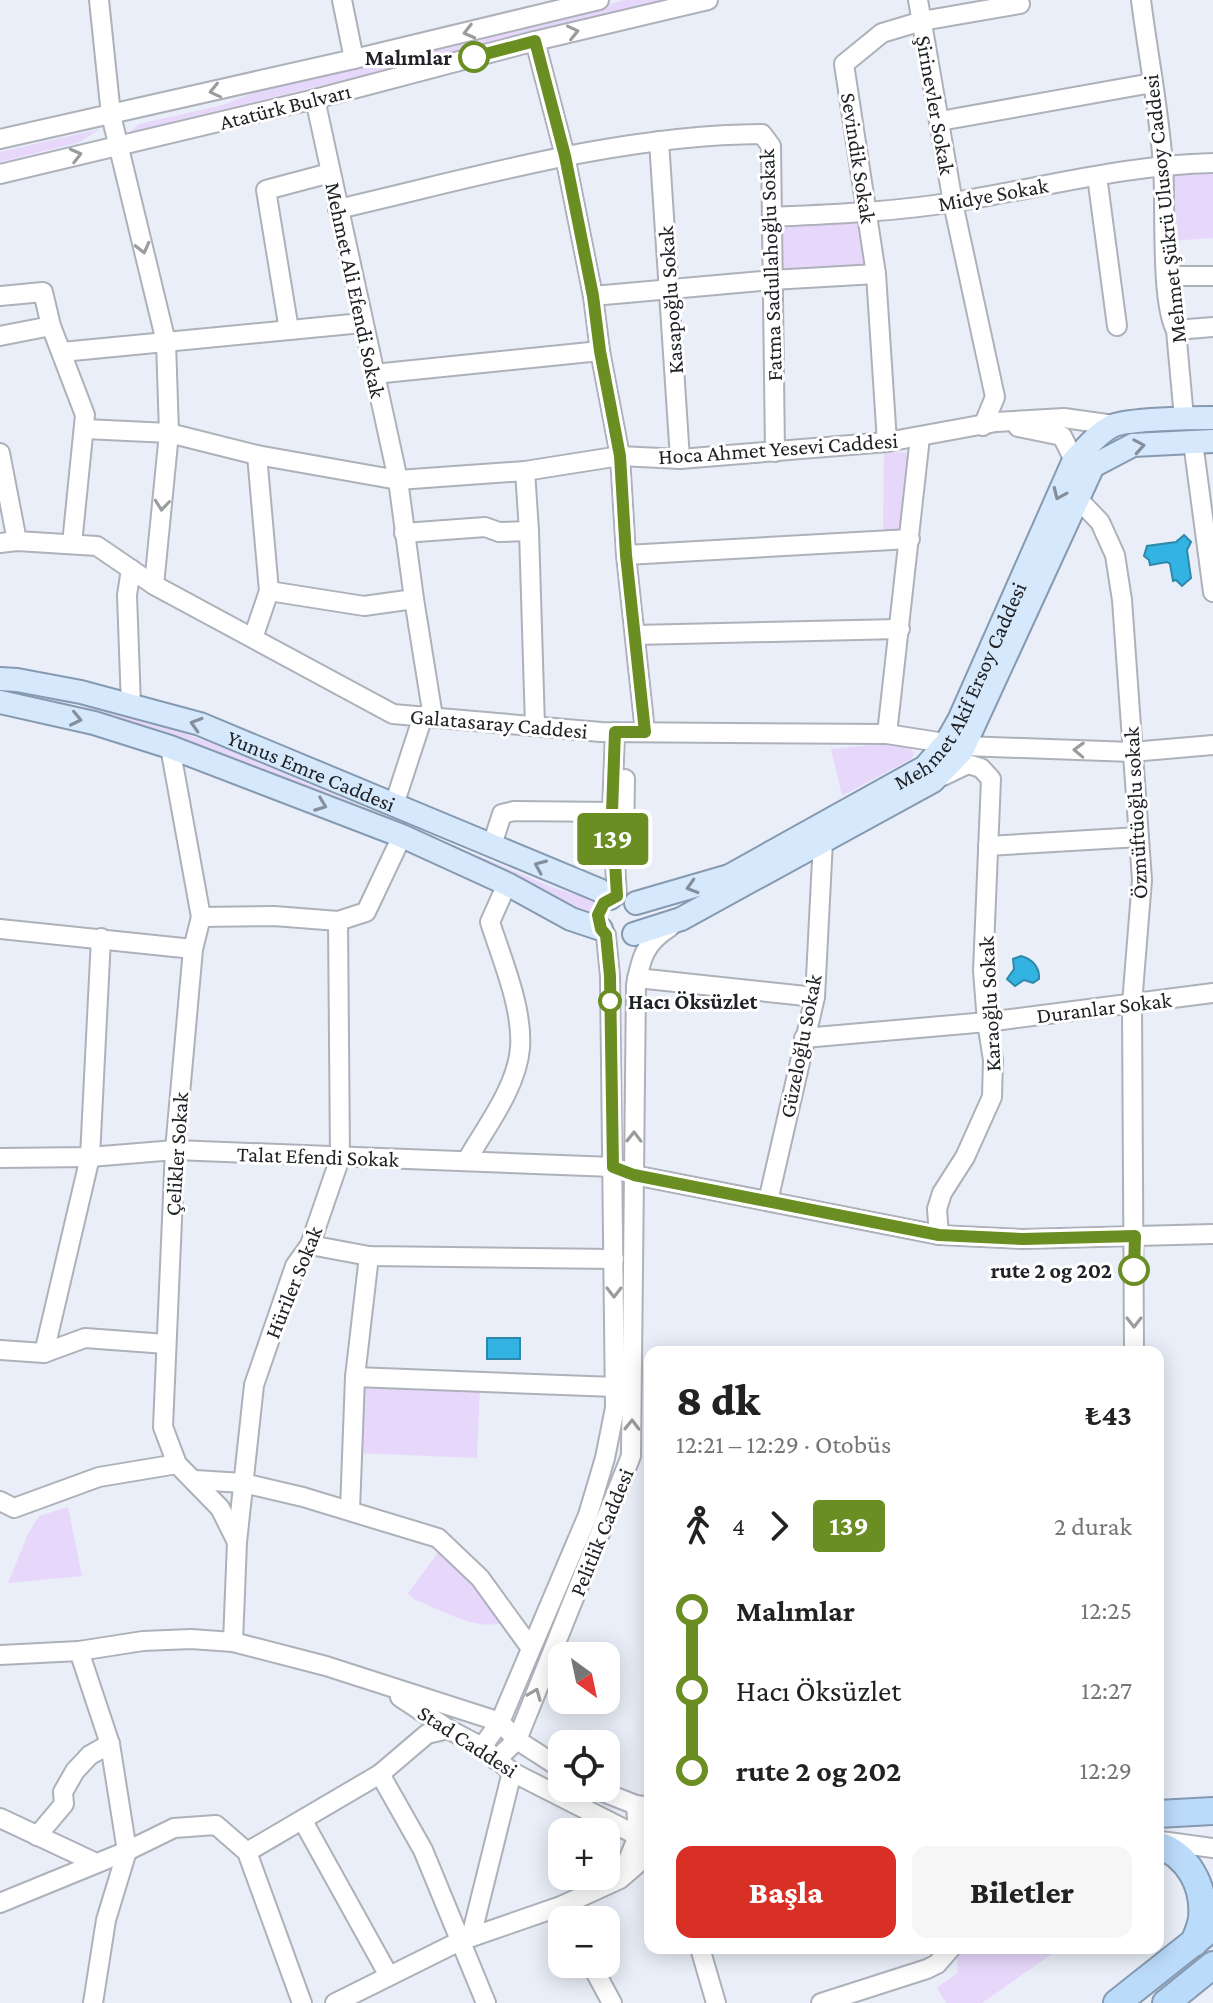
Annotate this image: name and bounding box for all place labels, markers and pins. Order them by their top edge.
marker: Malımlar [459,42,489,72]
place label: Malımlar [365,45,452,70]
place label: Hacı Öksüzlet [628,989,758,1014]
marker: Hacı Öksüzlet [599,990,621,1012]
marker: rute 2 og 202 [1119,1255,1149,1285]
place label: rute 2 og 202 [991,1258,1112,1283]

